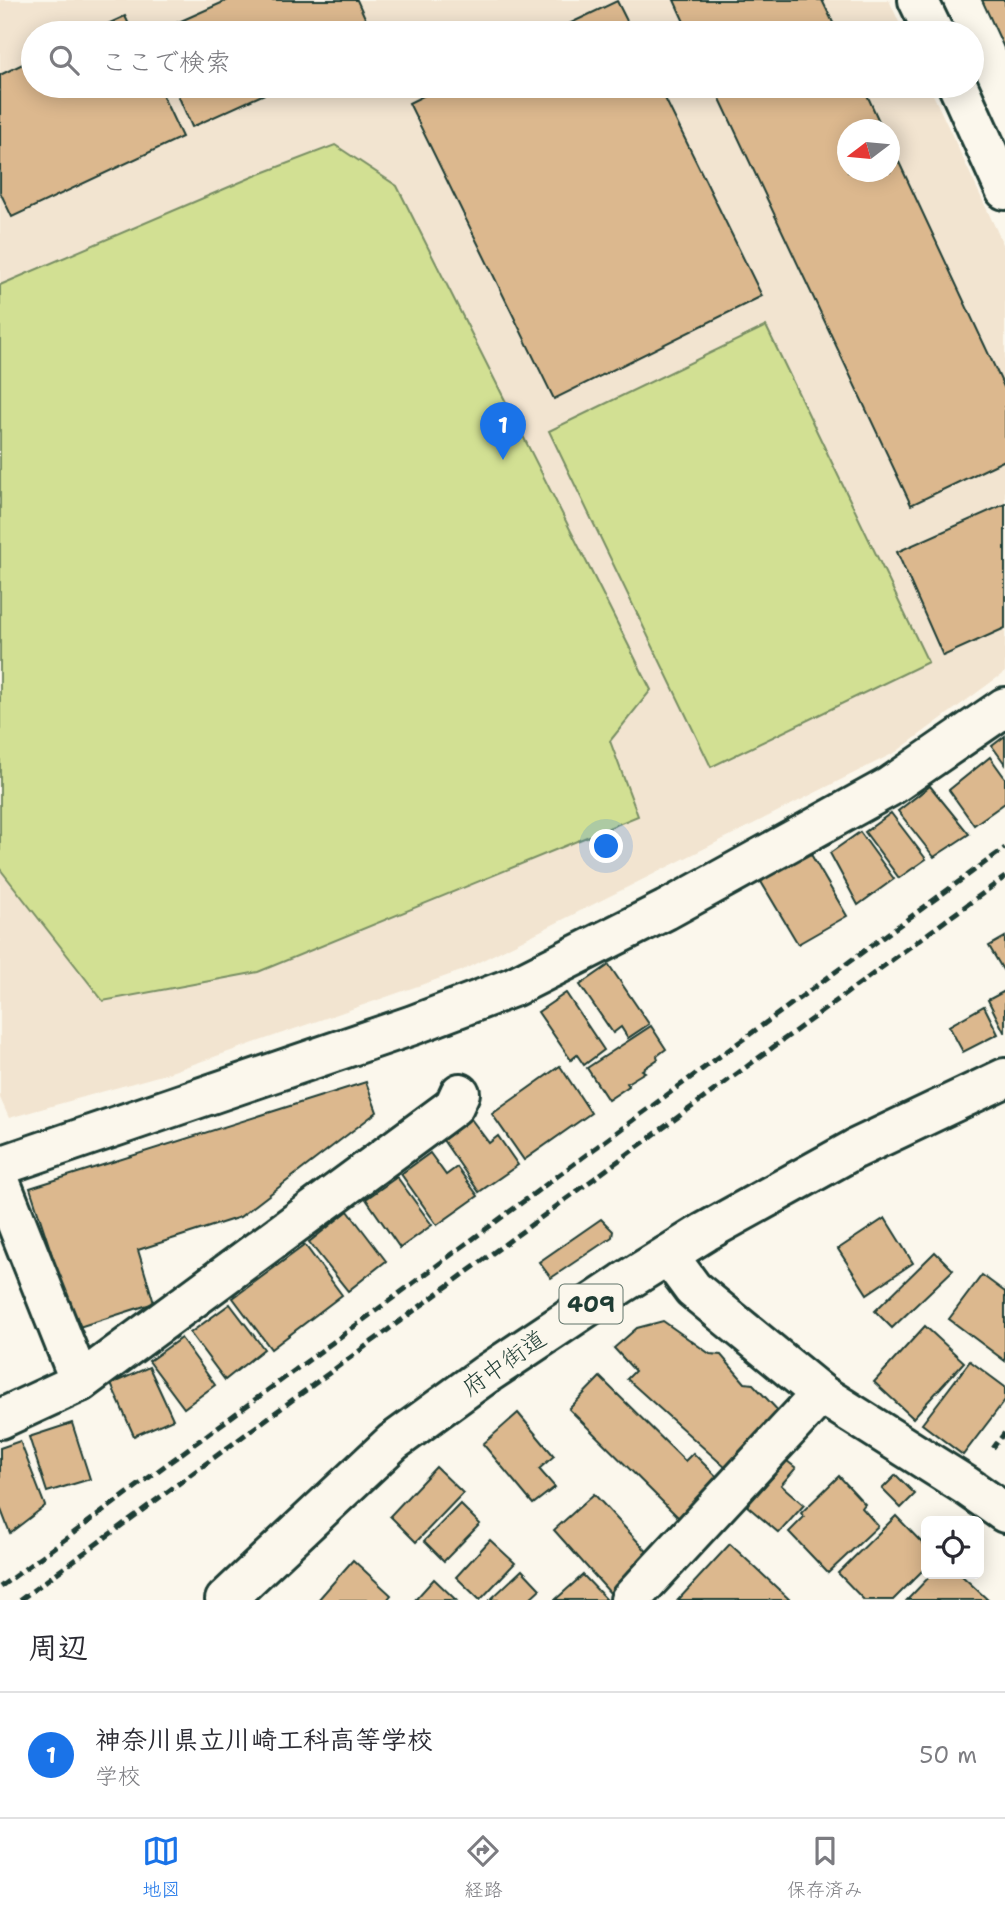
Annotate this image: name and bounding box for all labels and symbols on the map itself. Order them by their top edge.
north arrow [837,119,900,182]
pin: 1 [480,402,526,460]
your location [589,829,623,863]
road number: 409 [560,1284,622,1324]
street label: 府中街道 [456,1322,552,1404]

